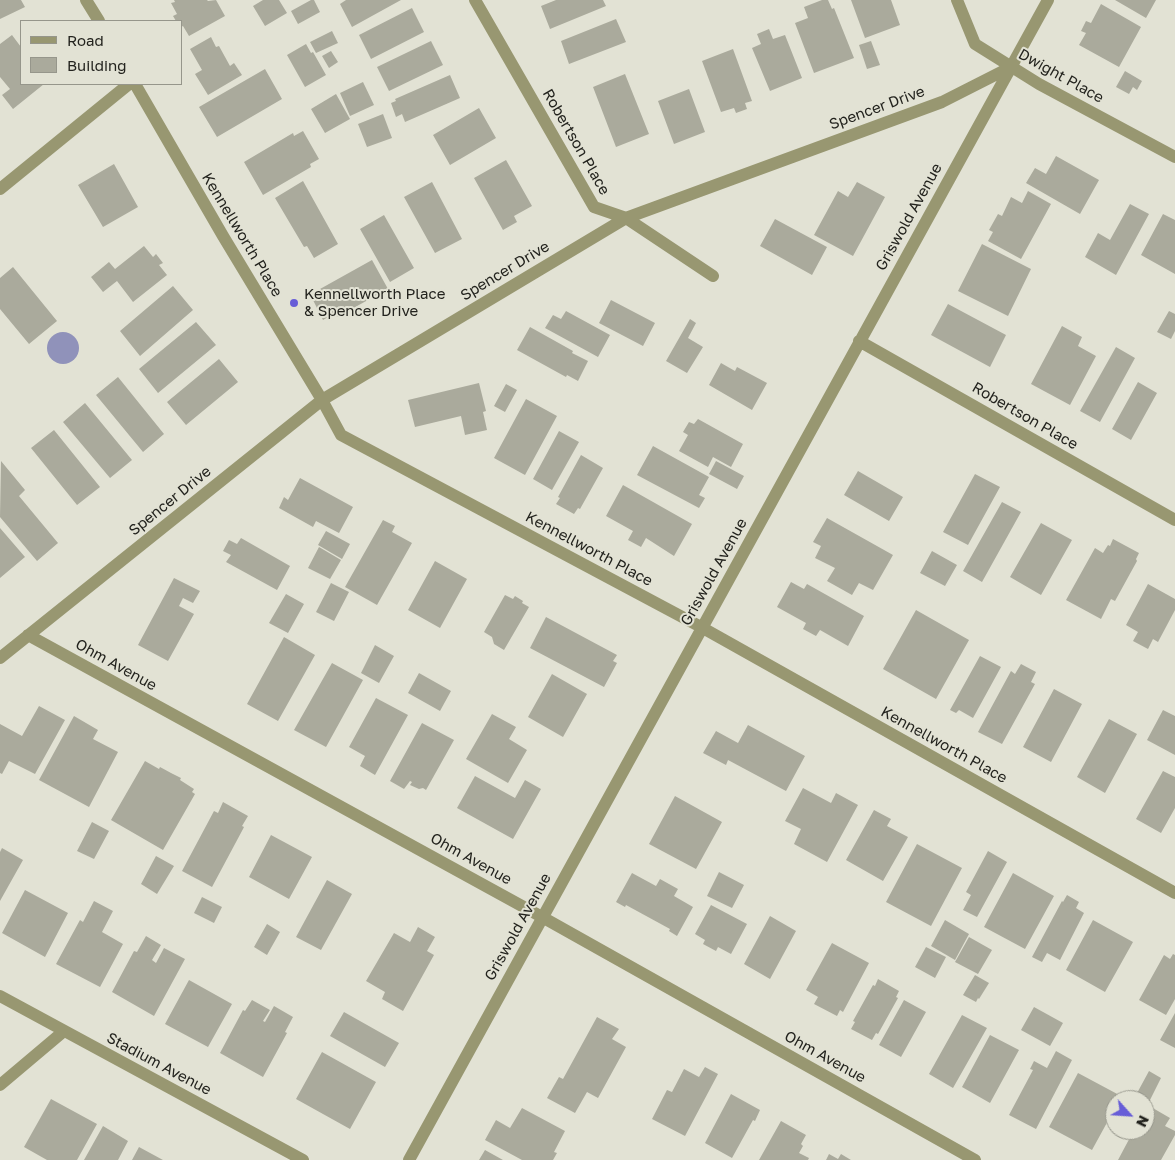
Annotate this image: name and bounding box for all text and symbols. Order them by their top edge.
legend [20,20,182,85]
text: Road [67,31,104,49]
street label: Dwight Place [1015,45,1107,107]
text: Building [67,56,127,74]
street label: Spencer Drive [827,82,927,134]
street label: Robertson Place [538,86,614,198]
street label: Griswold Avenue [872,160,946,274]
street label: Kennellworth Place [198,170,286,300]
street label: Spencer Drive [457,237,553,305]
place label: Kennellworth Place & Spencer Drive [304,285,445,320]
marker: Kennellworth Place & Spencer Drive [288,297,300,309]
street label: Robertson Place [969,378,1081,454]
street label: Spencer Drive [125,462,215,540]
street label: Kennellworth Place [522,508,656,590]
street label: Griswold Avenue [677,515,751,629]
street label: Ohm Avenue [72,635,160,695]
street label: Kennellworth Place [878,703,1010,787]
street label: Ohm Avenue [427,829,515,889]
street label: Griswold Avenue [481,870,555,984]
street label: Ohm Avenue [781,1027,869,1087]
street label: Stadium Avenue [104,1029,214,1099]
north arrow [1105,1090,1155,1140]
text: N [1133,1113,1153,1130]

